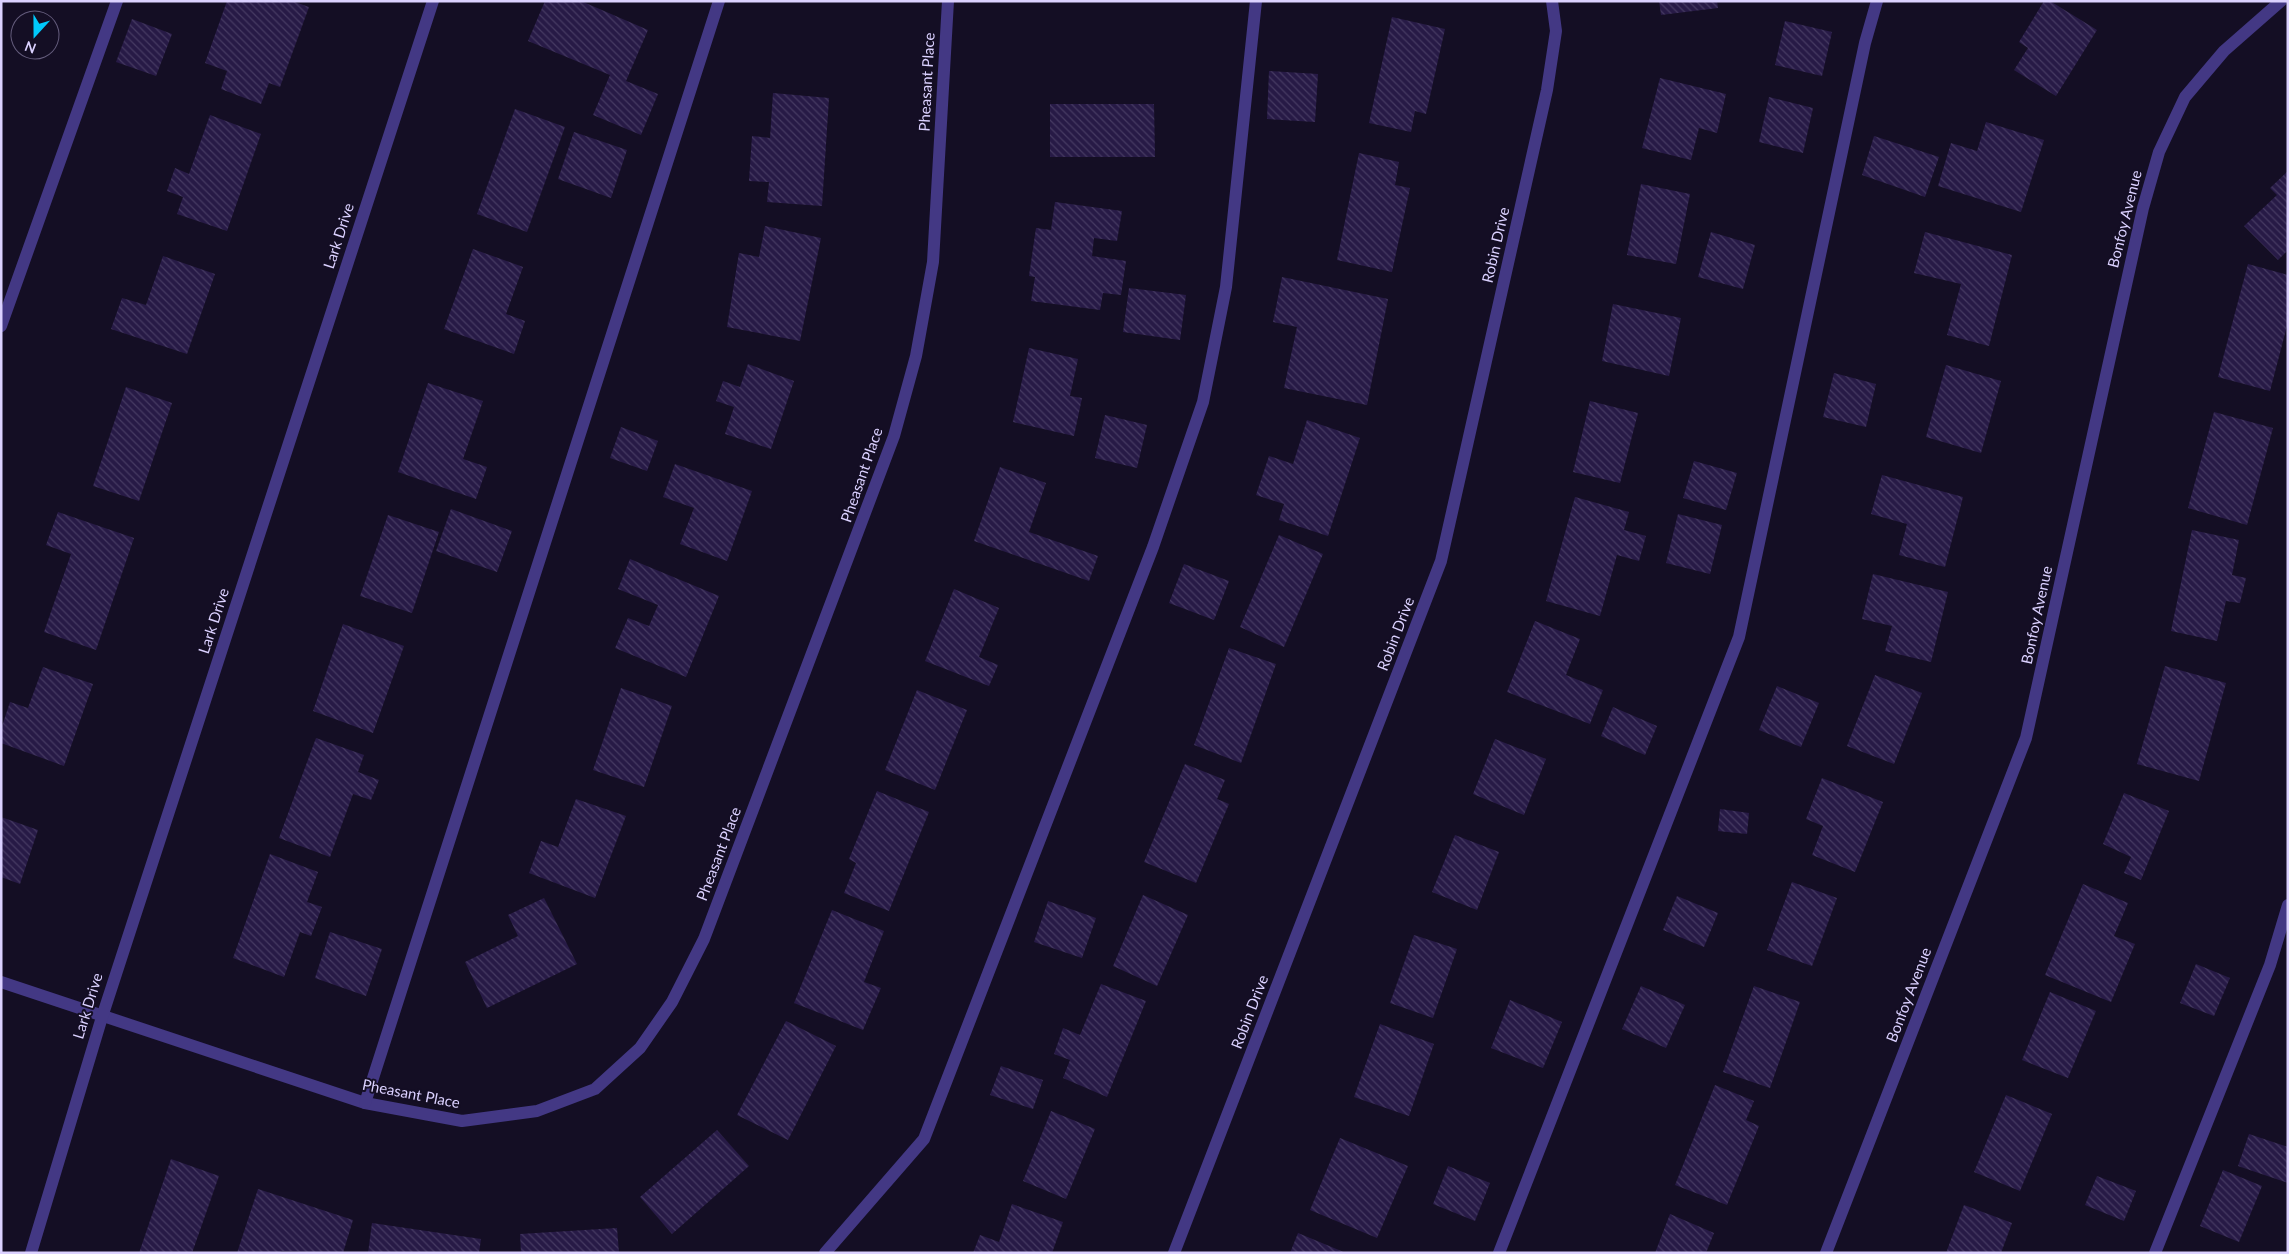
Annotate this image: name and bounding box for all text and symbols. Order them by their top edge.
north arrow [10,10,60,60]
street label: Pheasant Place [914,32,938,132]
text: N [22,38,38,57]
street label: Bonfoy Avenue [2103,168,2145,269]
street label: Lark Drive [319,201,357,271]
street label: Robin Drive [1478,205,1513,285]
street label: Pheasant Place [836,425,886,524]
street label: Bonfoy Avenue [2017,564,2055,666]
street label: Lark Drive [194,586,232,656]
street label: Robin Drive [1373,594,1417,673]
street label: Pheasant Place [692,804,744,903]
street label: Bonfoy Avenue [1882,945,1934,1045]
street label: Lark Drive [69,971,106,1041]
street label: Robin Drive [1227,972,1271,1051]
street label: Pheasant Place [361,1075,462,1111]

